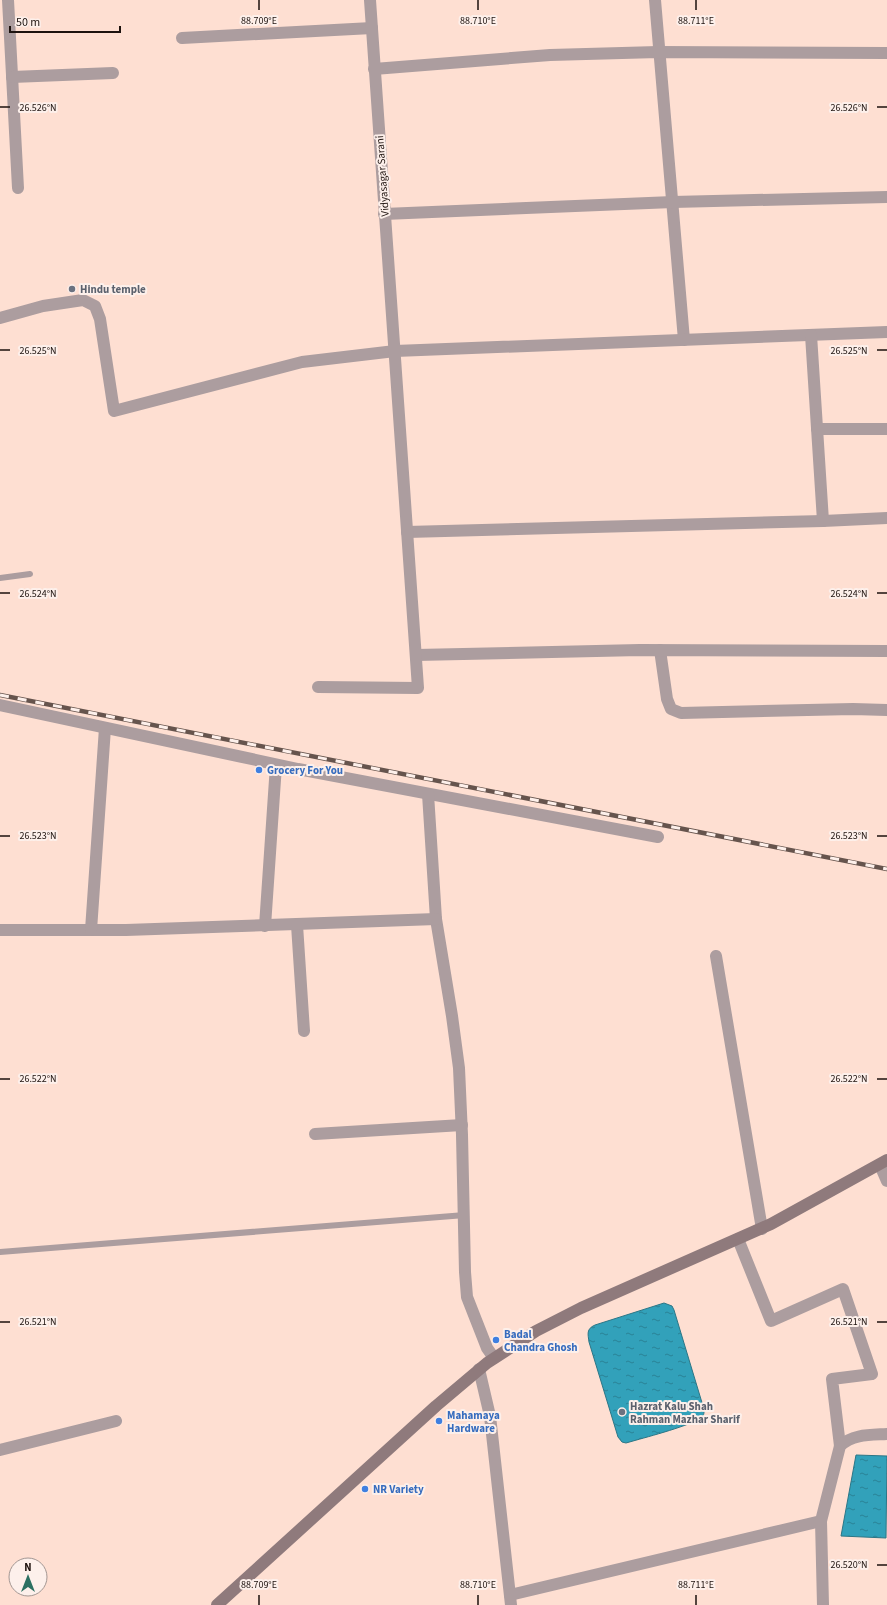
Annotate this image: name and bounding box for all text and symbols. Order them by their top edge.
scale bar [10,8,120,34]
text: 50 m [16,14,40,31]
text: 88.709°E [241,14,277,28]
text: 88.710°E [460,14,496,28]
text: 88.711°E [678,14,714,28]
text: 26.526°N [19,101,57,115]
text: 26.526°N [830,101,868,115]
street label: Vidyasagar Sarani [372,135,393,217]
place label: Hindu temple [80,282,146,297]
marker: Hindu temple [67,284,77,294]
text: 26.525°N [19,344,57,358]
text: 26.525°N [830,344,868,358]
text: 26.524°N [19,587,57,601]
text: 26.524°N [830,587,868,601]
place label: Grocery For You [267,763,343,778]
marker: Grocery For You [254,765,264,775]
text: 26.523°N [19,829,57,843]
text: 26.523°N [830,829,868,843]
text: 26.522°N [19,1072,57,1086]
text: 26.522°N [830,1072,868,1086]
text: 26.521°N [19,1315,57,1329]
text: 26.521°N [830,1315,868,1329]
place label: Badal Chandra Ghosh [504,1327,578,1355]
marker: Badal Chandra Ghosh [491,1335,501,1345]
place label: Hazrat Kalu Shah Rahman Mazhar Sharif [630,1399,741,1427]
marker: Hazrat Kalu Shah Rahman Mazhar Sharif [617,1407,627,1417]
place label: Mahamaya Hardware [447,1408,500,1436]
marker: Mahamaya Hardware [434,1416,444,1426]
place label: NR Variety [373,1482,424,1497]
marker: NR Variety [360,1484,370,1494]
north arrow [8,1557,48,1597]
text: 26.520°N [830,1558,868,1572]
text: N [24,1560,32,1575]
text: 88.709°E [241,1578,277,1592]
text: 88.710°E [460,1578,496,1592]
text: 88.711°E [678,1578,714,1592]

